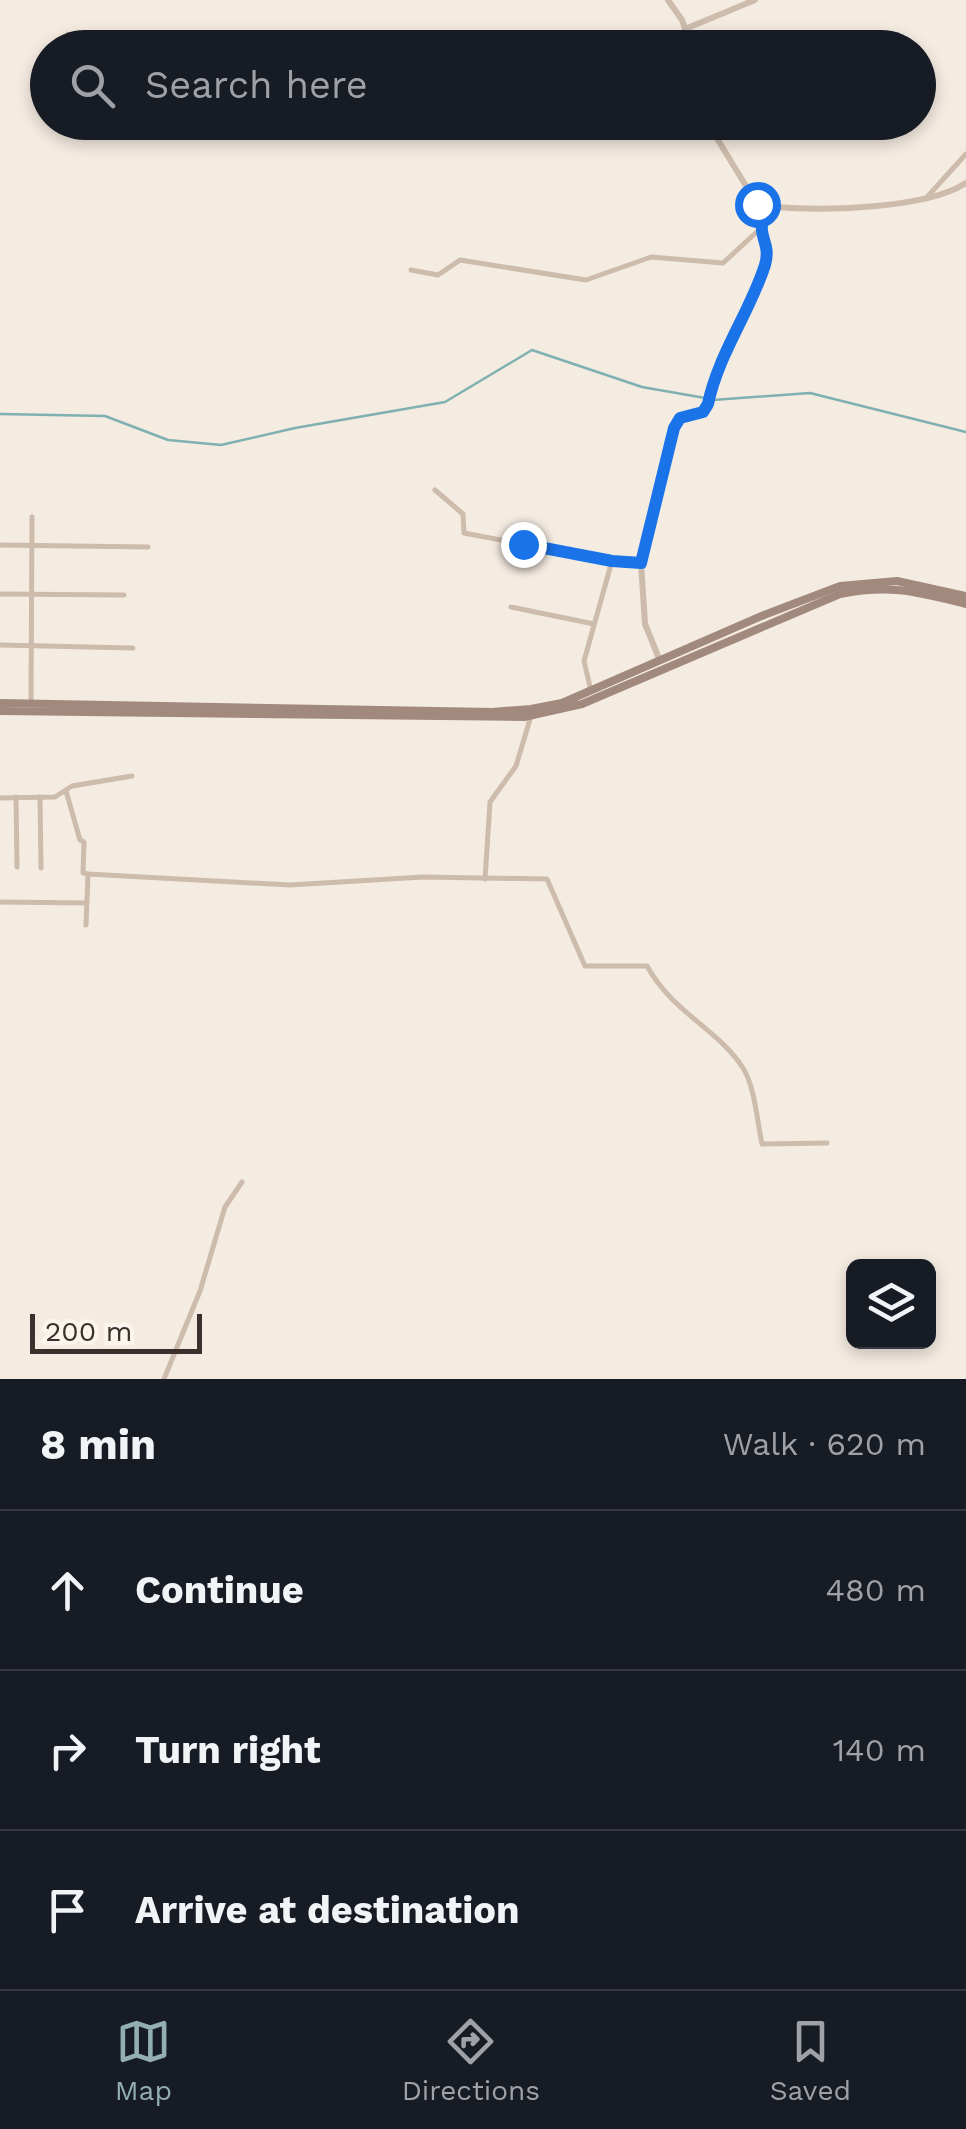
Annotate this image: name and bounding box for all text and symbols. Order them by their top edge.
search box [30,30,936,140]
icon: search [65,58,120,113]
text: Search here [145,63,368,107]
route start [735,182,781,228]
route end [501,522,547,568]
map controls [846,1259,936,1349]
button: layers [846,1259,936,1349]
scale bar [30,1309,202,1354]
text: 200 m [45,1315,132,1348]
text: 8 min [40,1420,156,1469]
text: Walk · 620 m [723,1425,926,1463]
icon: ahead [40,1563,95,1618]
text: Continue [135,1568,304,1612]
text: 480 m [825,1571,926,1609]
icon: right [40,1723,95,1778]
text: Turn right [135,1728,321,1772]
text: 140 m [833,1731,926,1769]
icon: arrive [40,1883,95,1938]
text: Arrive at destination [135,1888,520,1932]
tab: Map [115,2014,172,2107]
tab: Directions [402,2014,540,2107]
tab: Saved [770,2014,851,2107]

